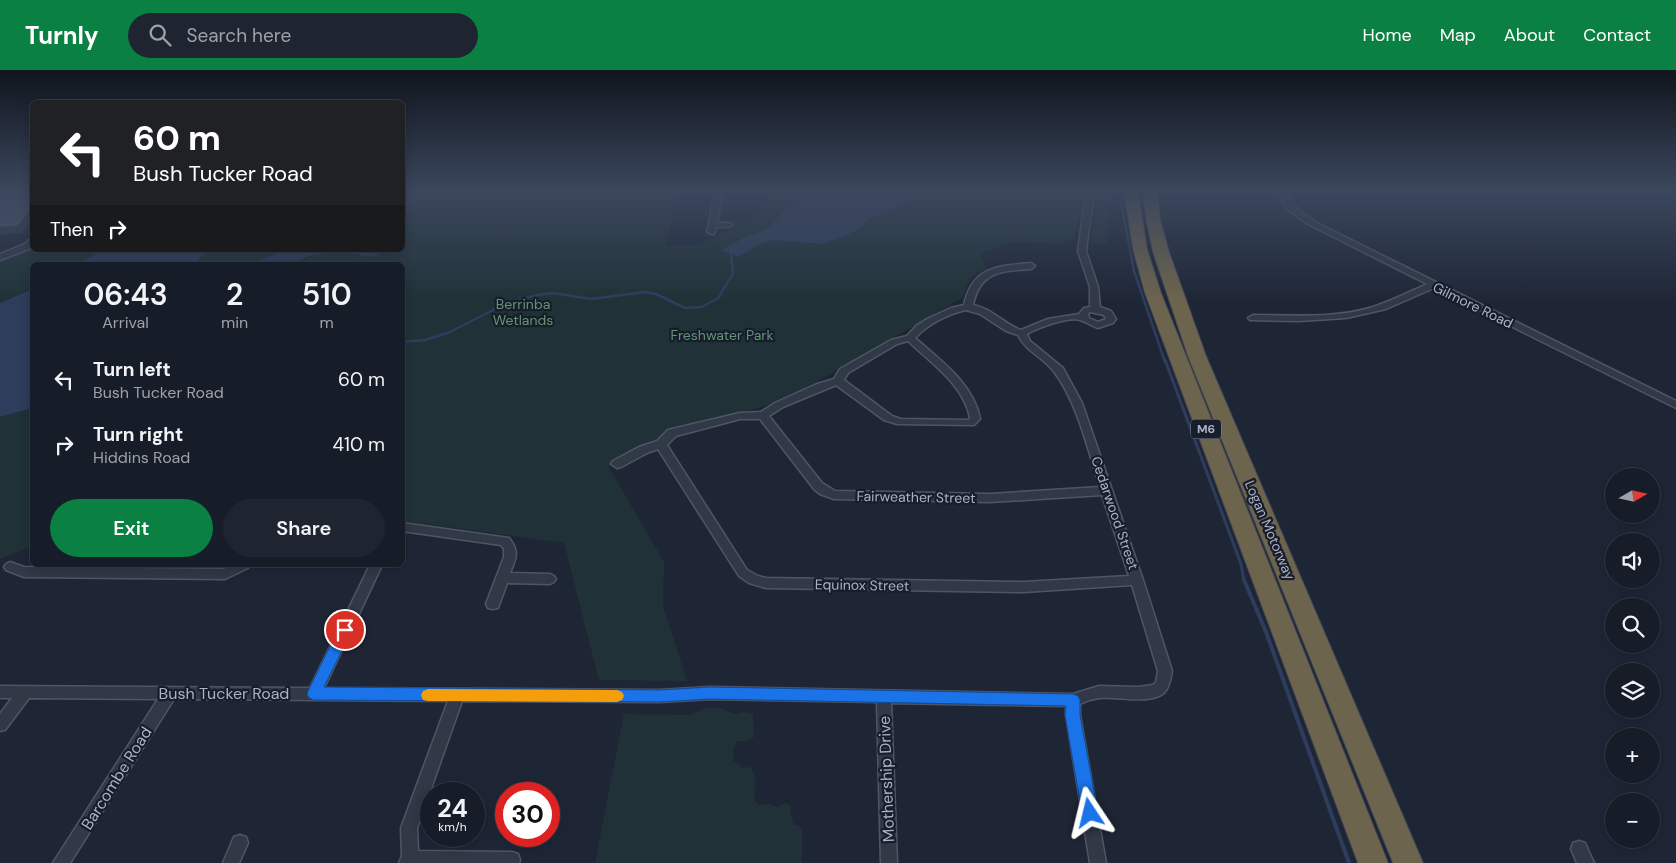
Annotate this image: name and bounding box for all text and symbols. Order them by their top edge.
search box [128,13,478,58]
text: Turnly [25,20,98,51]
icon: search [146,21,174,49]
text: Search here [186,23,291,48]
text: Home [1362,23,1412,47]
text: Map [1440,23,1476,47]
text: About [1504,23,1555,47]
text: Contact [1583,23,1651,47]
text: 60 m [133,115,221,161]
icon: left [50,120,115,185]
text: Bush Tucker Road [133,159,313,188]
icon: right [103,215,131,243]
text: Then [50,217,93,242]
text: 06:43 [83,275,168,314]
text: 2 [226,275,243,314]
text: 510 [302,275,352,314]
street label: Gilmore Road [1430,278,1516,332]
park label: Berrinba Wetlands [493,295,553,329]
text: Arrival [102,312,149,333]
text: min [221,312,248,333]
text: m [320,312,334,333]
park label: Freshwater Park [670,326,774,344]
text: Turn left [93,357,171,382]
icon: left [50,366,78,394]
text: 60 m [338,367,385,392]
text: Bush Tucker Road [93,382,224,403]
road number: M6 [1191,419,1221,438]
text: Turn right [93,422,183,447]
icon: right [50,431,78,459]
text: 410 m [333,432,385,457]
text: Hiddins Road [93,447,190,468]
street label: Cedarwood Street [1087,454,1143,572]
north arrow [1605,468,1660,522]
map controls [1605,468,1660,848]
street label: Logan Motorway [1241,477,1299,583]
street label: Fairweather Street [856,487,976,507]
button: Exit [50,499,213,557]
button: Share [223,499,385,557]
button: sound [1605,533,1660,588]
street label: Equinox Street [815,575,909,595]
button: search [1605,598,1660,653]
pin [324,609,366,651]
icon: arrive [331,616,359,644]
button: layers [1605,663,1660,718]
street label: Bush Tucker Road [159,683,289,704]
street label: Mothership Drive [874,715,899,842]
street label: Barcombe Road [76,723,156,834]
button: + [1605,728,1660,783]
speed limit sign: 30 [495,782,560,847]
position arrow [1063,786,1115,838]
text: 24 [437,792,468,825]
button: − [1605,793,1660,848]
text: km/h [438,819,467,835]

